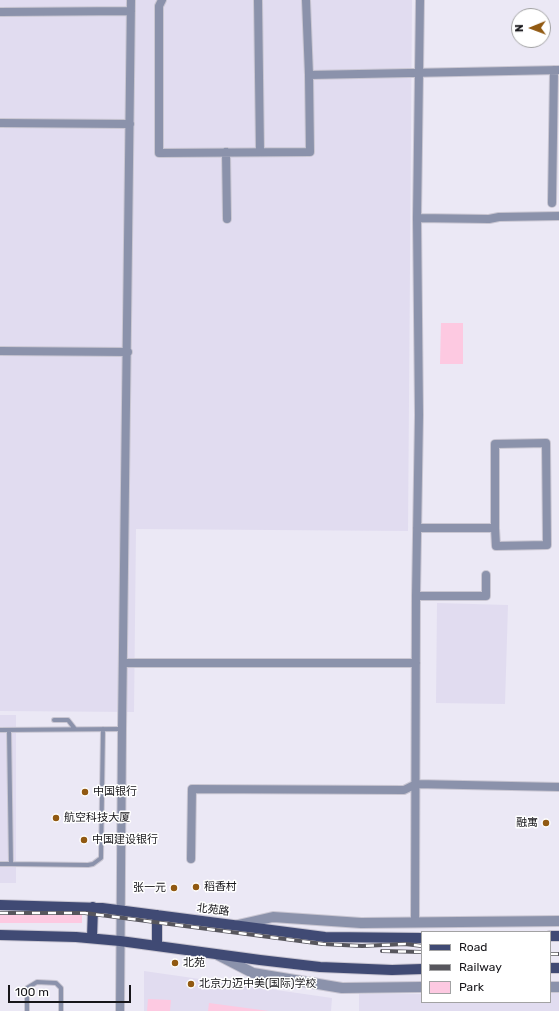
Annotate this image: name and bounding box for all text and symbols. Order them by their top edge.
north arrow [511,8,551,48]
text: N [513,24,526,32]
place label: 中国银行 [93,785,137,799]
marker: 中国银行 [80,787,90,797]
place label: 航空科技大厦 [64,811,130,825]
marker: 航空科技大厦 [51,813,61,823]
place label: 融寓 [516,816,538,830]
marker: 融寓 [541,818,551,828]
place label: 中国建设银行 [92,833,158,847]
marker: 中国建设银行 [79,835,89,845]
place label: 稻香村 [204,880,237,894]
place label: 张一元 [133,881,166,895]
marker: 稻香村 [191,882,201,892]
marker: 张一元 [169,883,179,893]
street label: 北苑路 [196,901,230,919]
legend [421,931,551,1003]
text: Road [459,940,487,954]
place label: 北苑 [183,956,205,970]
marker: 北苑 [170,958,180,968]
text: Railway [459,960,502,974]
scale bar [10,977,133,1003]
place label: 北京力迈中美(国际)学校 [199,977,316,991]
marker: 北京力迈中美(国际)学校 [186,979,196,989]
text: Park [459,980,484,994]
text: 100 m [15,985,49,999]

